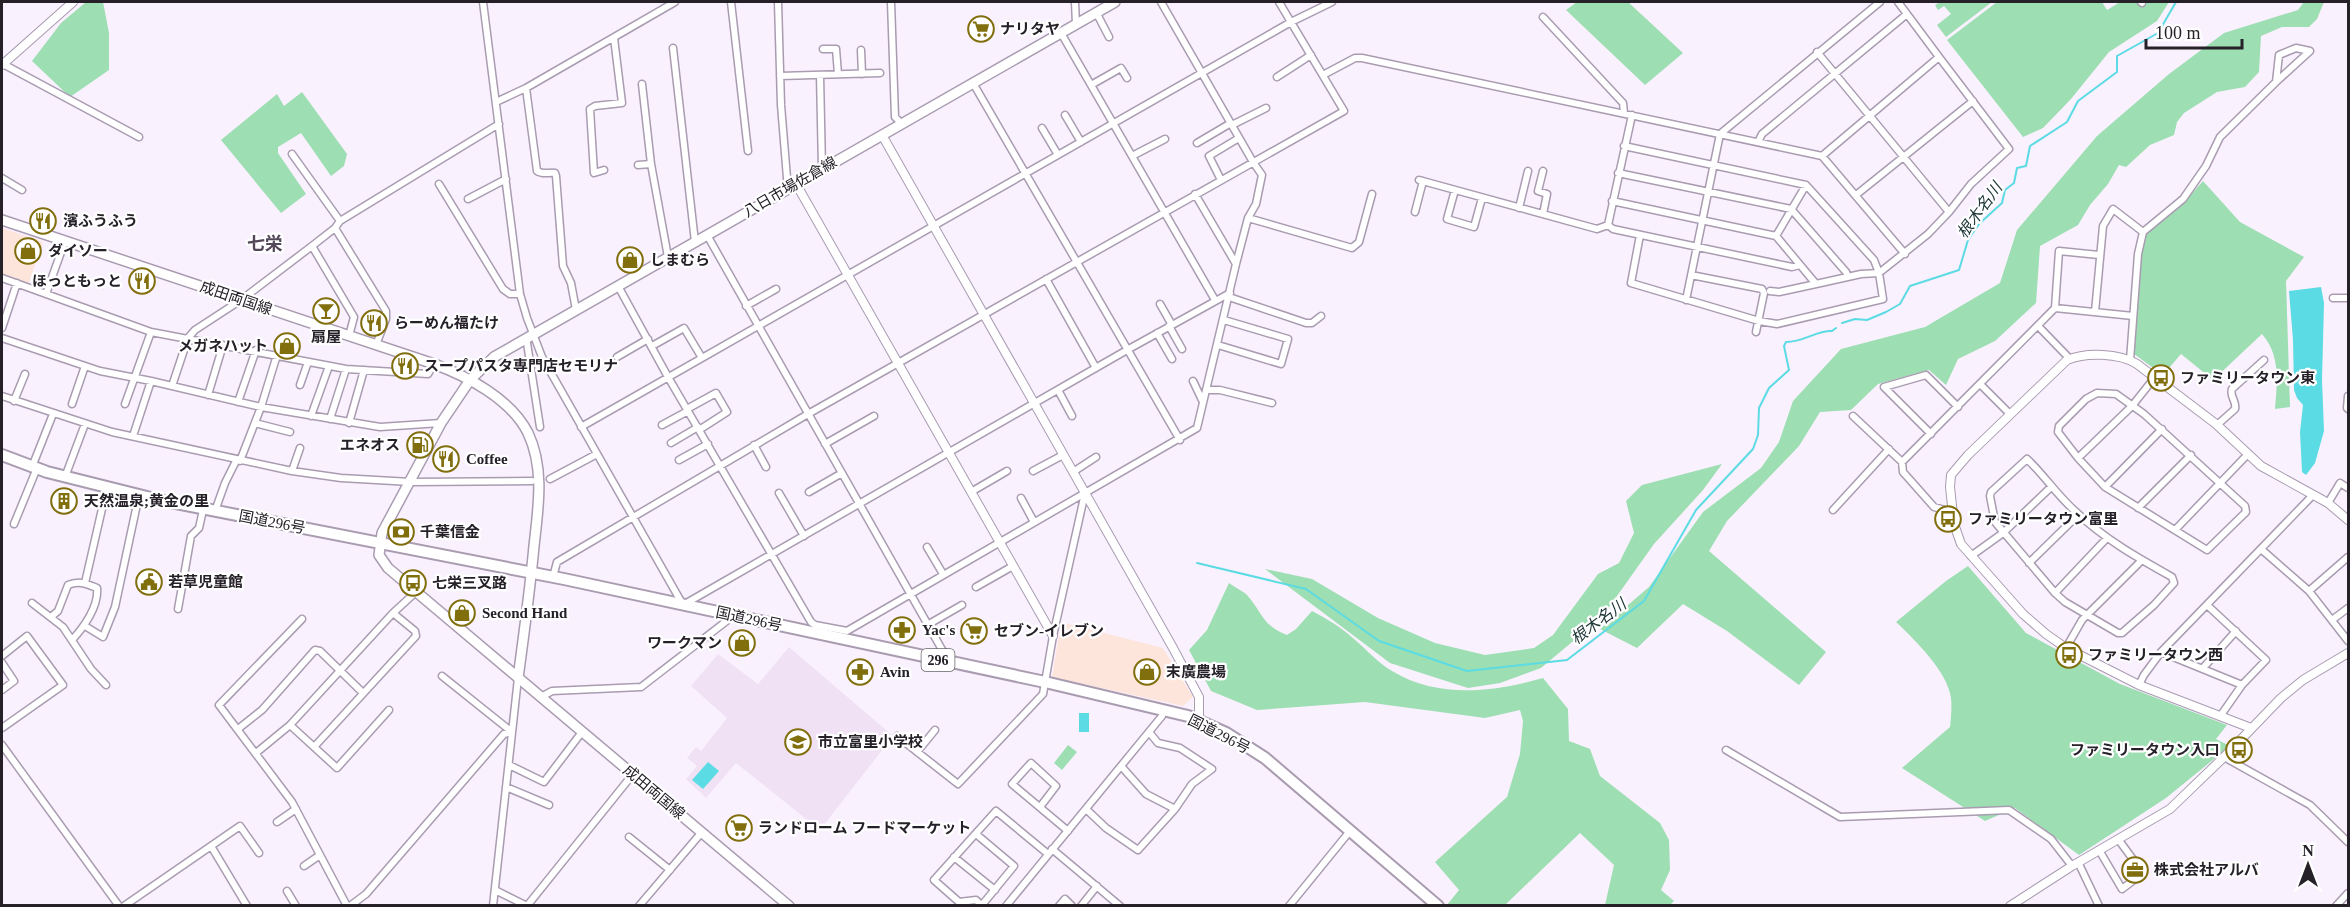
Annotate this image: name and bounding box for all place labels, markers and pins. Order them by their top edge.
supermarket icon: ナリタヤ [966,14,996,44]
place label: ナリタヤ [1000,21,1060,37]
restaurant icon: 濱ふうふう [28,206,58,236]
place label: 濱ふうふう [63,213,138,229]
shop icon: ダイソー [13,236,43,266]
place label: ダイソー [48,243,108,259]
shop icon: しまむら [615,245,645,275]
place label: しまむら [650,252,710,268]
restaurant icon: ほっともっと [127,266,157,296]
place label: ほっともっと [32,273,122,289]
bar icon: 扇屋 [311,296,341,326]
restaurant icon: らーめん福たけ [359,308,389,338]
place label: らーめん福たけ [394,315,499,331]
place label: 扇屋 [311,329,341,345]
shop icon: メガネハット [272,331,302,361]
place label: メガネハット [178,338,268,354]
restaurant icon: スープパスタ専門店セモリナ [390,351,420,381]
place label: スープパスタ専門店セモリナ [424,358,618,374]
bus stop icon: ファミリータウン東 [2146,363,2176,393]
place label: ファミリータウン東 [2180,370,2315,386]
fuel station icon: エネオス [405,430,435,460]
place label: エネオス [340,437,400,453]
restaurant icon: Coffee [431,444,461,474]
place label: Coffee [466,451,508,467]
building icon: 天然温泉;黄金の里 [49,486,79,516]
place label: 天然温泉;黄金の里 [84,492,209,509]
bus stop icon: ファミリータウン富里 [1933,504,1963,534]
place label: ファミリータウン富里 [1968,511,2118,527]
bank icon: 千葉信金 [386,517,416,547]
place label: 千葉信金 [420,524,480,540]
public building icon: 若草児童館 [134,567,164,597]
bus stop icon: 七栄三叉路 [398,568,428,598]
place label: 若草児童館 [168,574,243,590]
place label: 七栄三叉路 [432,575,507,591]
shop icon: Second Hand [447,598,477,628]
place label: Second Hand [482,605,568,621]
pharmacy icon: Yac's [887,615,917,645]
supermarket icon: セブン-イレブン [959,616,989,646]
place label: Yac's [922,622,955,638]
place label: セブン-イレブン [994,622,1104,639]
shop icon: ワークマン [727,628,757,658]
place label: ワークマン [647,635,722,651]
bus stop icon: ファミリータウン西 [2054,640,2084,670]
place label: ファミリータウン西 [2088,647,2223,663]
pharmacy icon: Avin [845,657,875,687]
shop icon: 末廣農場 [1132,657,1162,687]
place label: Avin [880,664,910,680]
place label: 末廣農場 [1166,664,1226,680]
school or university icon: 市立富里小学校 [783,727,813,757]
place label: 市立富里小学校 [818,734,923,750]
bus stop icon: ファミリータウン入口 [2224,735,2254,765]
place label: ファミリータウン入口 [2070,742,2220,758]
supermarket icon: ランドローム フードマーケット [724,813,754,843]
place label: ランドローム フードマーケット [758,820,971,836]
office icon: 株式会社アルバ [2120,855,2150,885]
place label: 株式会社アルバ [2154,861,2259,878]

